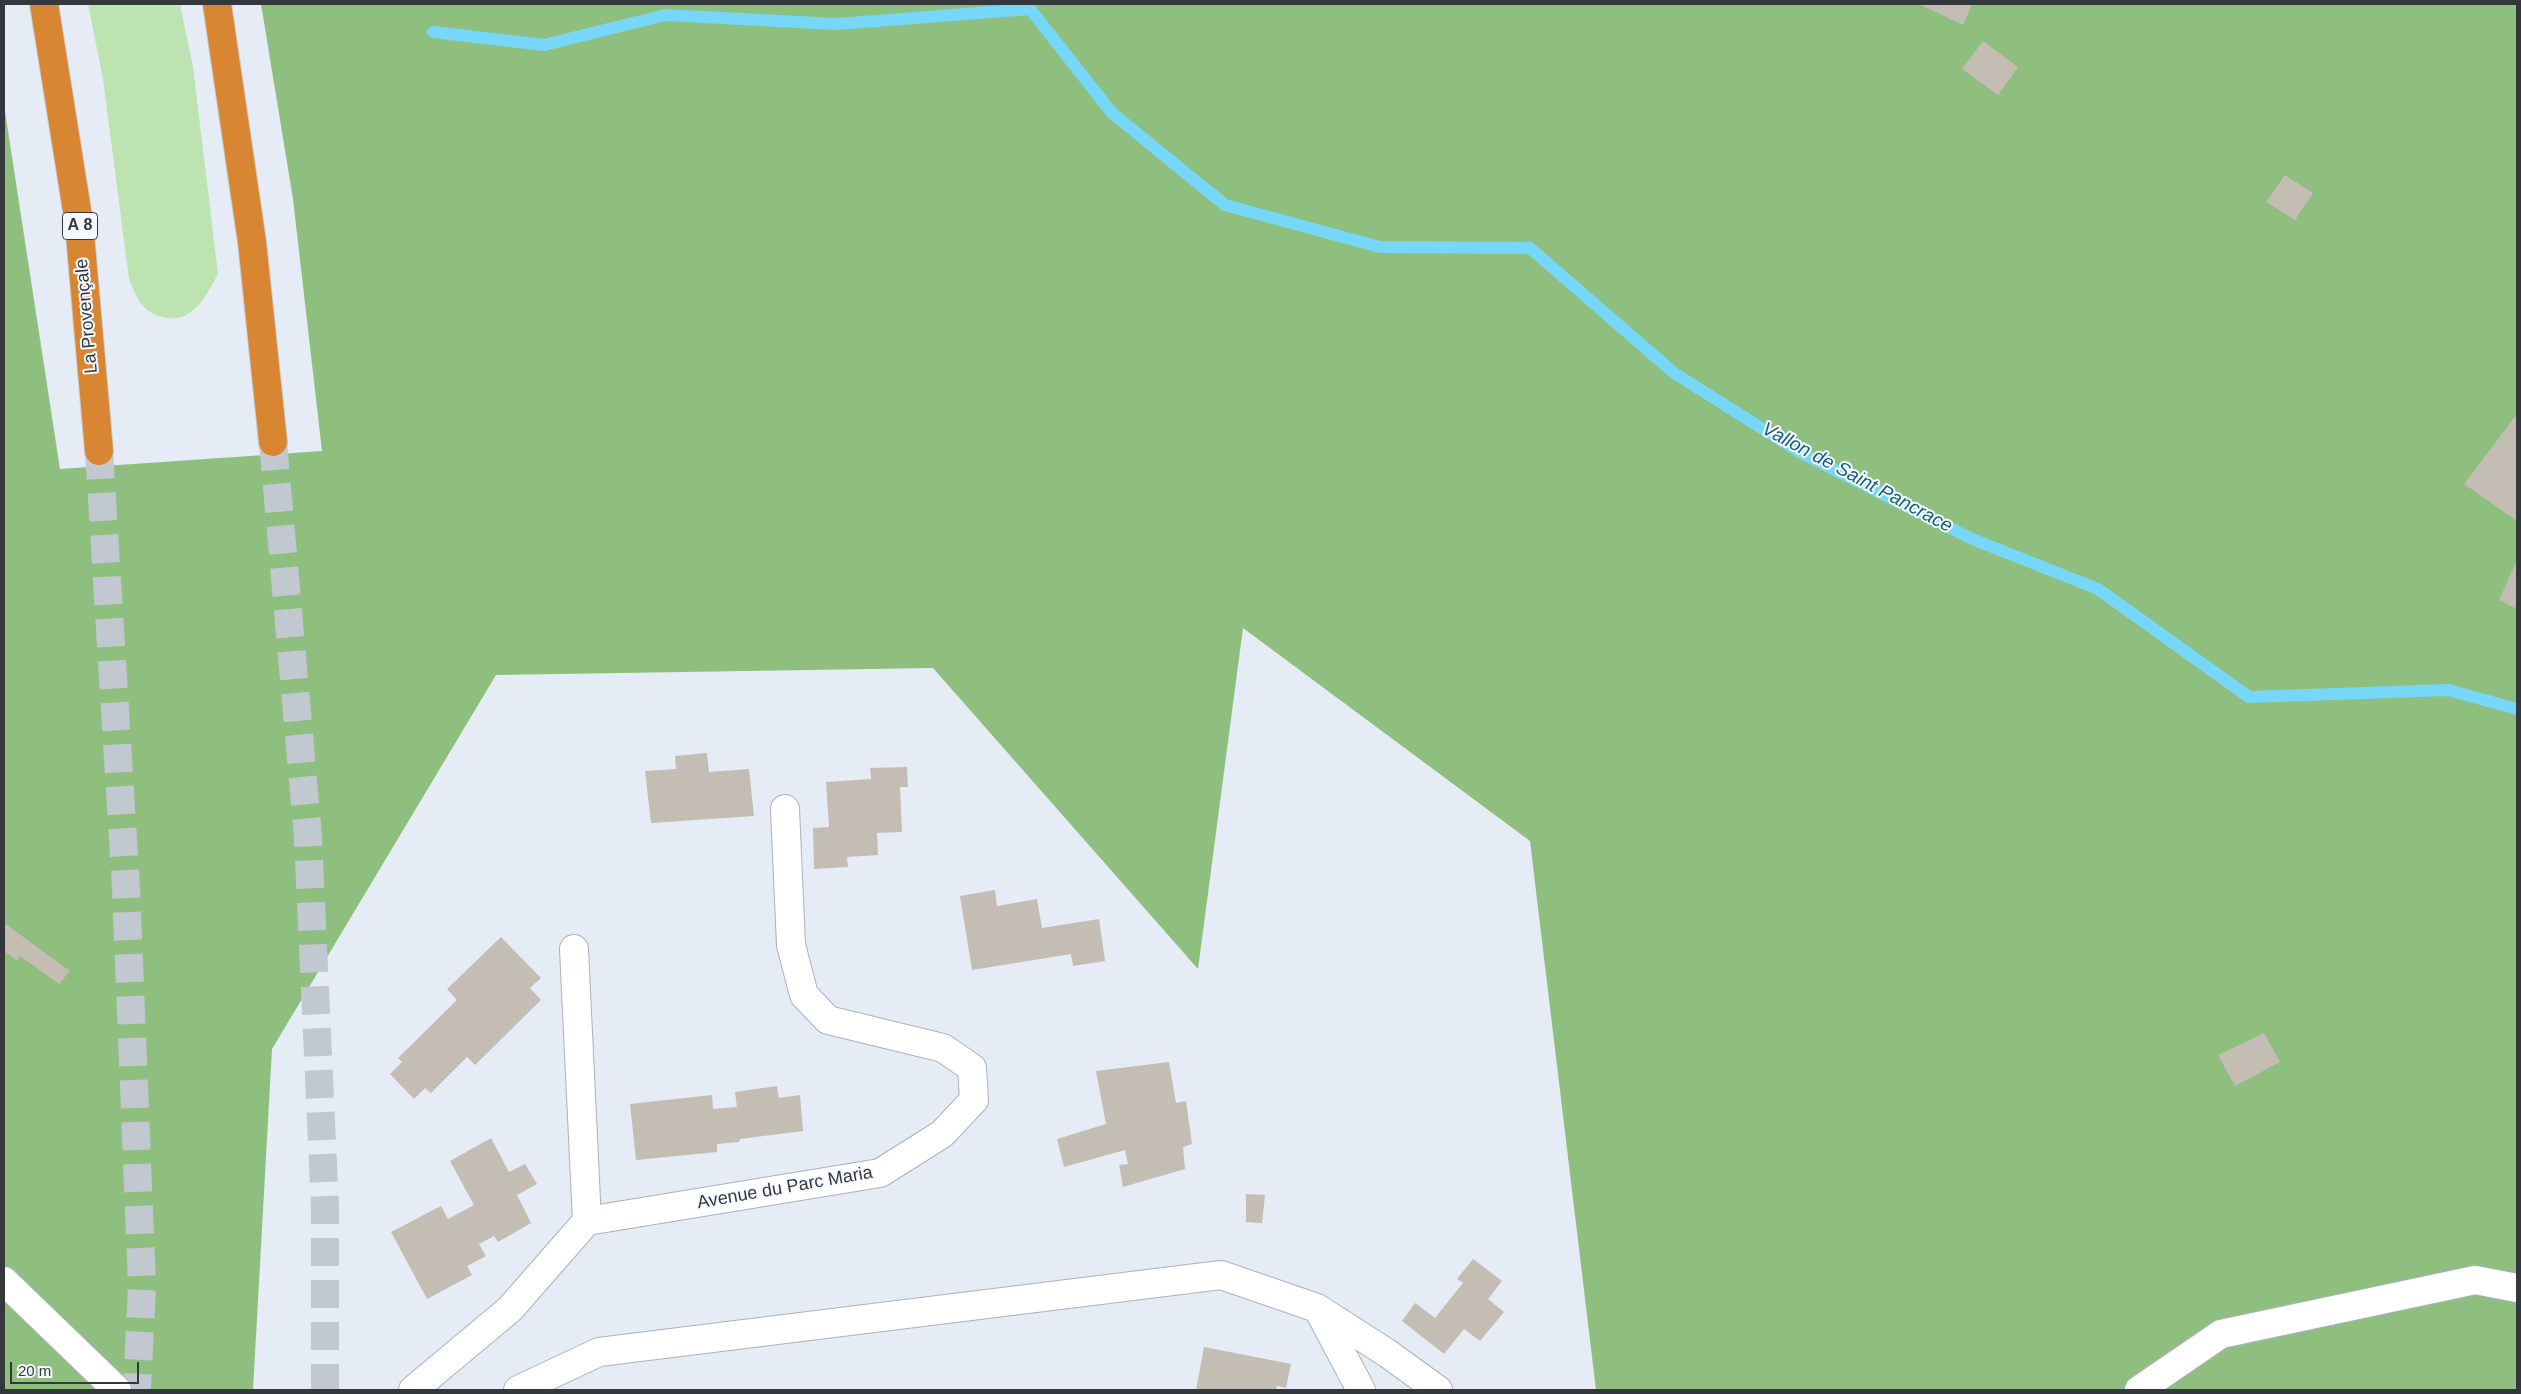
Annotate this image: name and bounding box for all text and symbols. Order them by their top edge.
road number: A 8 [62,212,98,240]
street label: La Provençale [71,258,103,374]
water label: Vallon de Saint Pancrace [1758,418,1956,538]
street label: Avenue du Parc Maria [696,1162,874,1214]
scale bar [12,1352,141,1384]
text: 20 m [18,1362,51,1379]

